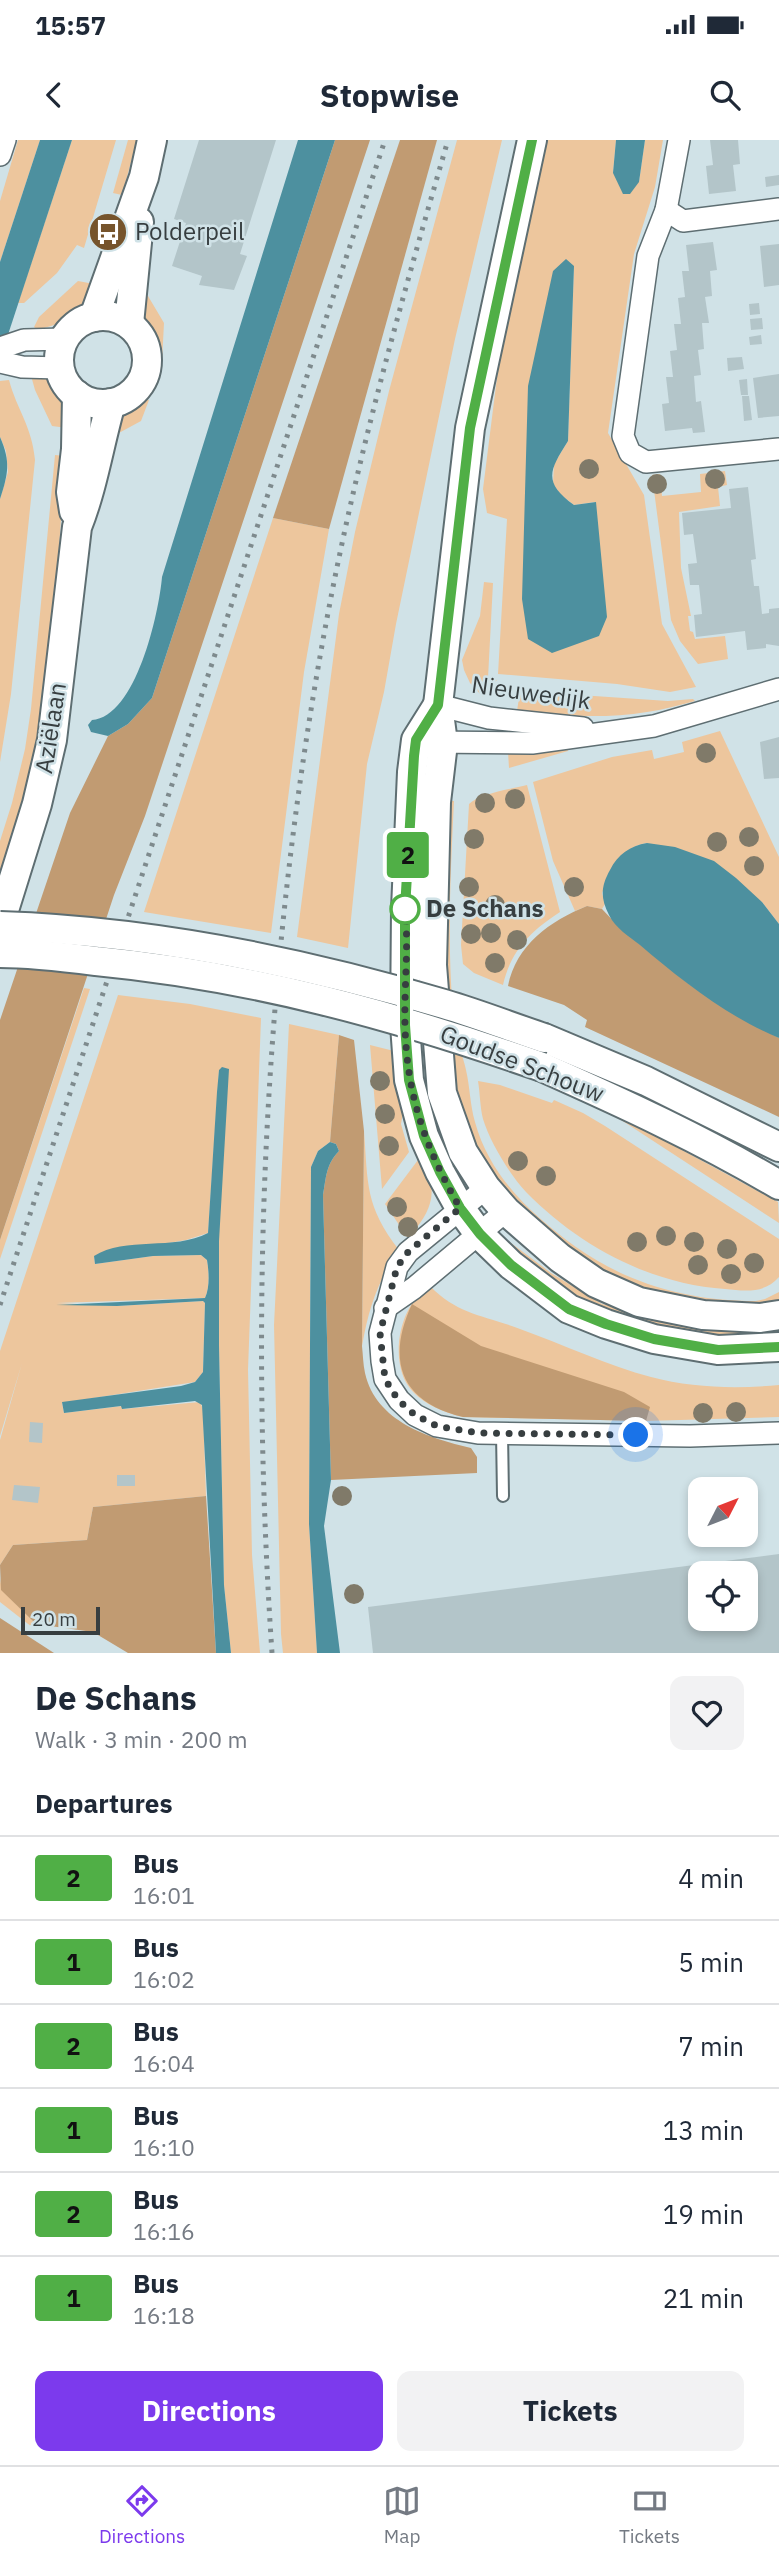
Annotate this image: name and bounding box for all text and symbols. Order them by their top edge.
text: 15:57 [35,8,106,42]
text: Stopwise [320,74,459,116]
icon: back [35,76,73,114]
icon: search [706,76,744,114]
bus stop icon: Polderpeil [87,211,129,253]
place label: Polderpeil [135,215,245,247]
street label: Nieuwedijk [470,668,593,716]
street label: Aziëlaan [27,680,73,776]
line badge: 2 [385,832,431,878]
text: 2 [401,839,415,871]
place label: De Schans [426,892,544,924]
marker: De Schans [390,894,420,924]
street label: Goudse Schouw [436,1017,609,1109]
your location [618,1417,653,1452]
north arrow [688,1477,758,1547]
map controls [688,1477,758,1631]
button: locate [688,1561,758,1631]
scale bar [21,1604,100,1636]
text: 20 m [32,1607,76,1631]
text: De Schans [35,1676,197,1719]
button: heart [670,1676,744,1750]
text: Walk · 3 min · 200 m [35,1724,248,1754]
text: Departures [35,1786,173,1820]
text: Bus [133,1846,179,1880]
text: 4 min [678,1861,744,1895]
text: 2 [66,1862,81,1894]
text: 16:01 [133,1880,195,1910]
text: Bus [133,1930,179,1964]
text: 5 min [678,1945,744,1979]
text: 1 [66,1946,81,1978]
text: 16:02 [133,1964,195,1994]
text: Bus [133,2014,179,2048]
text: 7 min [678,2029,744,2063]
text: 2 [66,2030,81,2062]
text: 16:04 [133,2048,195,2078]
text: Bus [133,2098,179,2132]
text: 13 min [663,2113,744,2147]
text: 1 [66,2114,81,2146]
text: 16:10 [133,2132,195,2162]
text: Bus [133,2182,179,2216]
text: 19 min [663,2197,744,2231]
text: 2 [66,2198,81,2230]
text: 16:16 [133,2216,195,2246]
text: Bus [133,2266,179,2300]
text: 21 min [663,2281,744,2315]
text: 1 [66,2282,81,2314]
text: 16:18 [133,2300,195,2330]
button: Directions [35,2371,383,2451]
button: Tickets [397,2371,744,2451]
tab: Directions [99,2482,185,2548]
tab: Map [383,2482,421,2548]
tab: Tickets [619,2482,680,2548]

